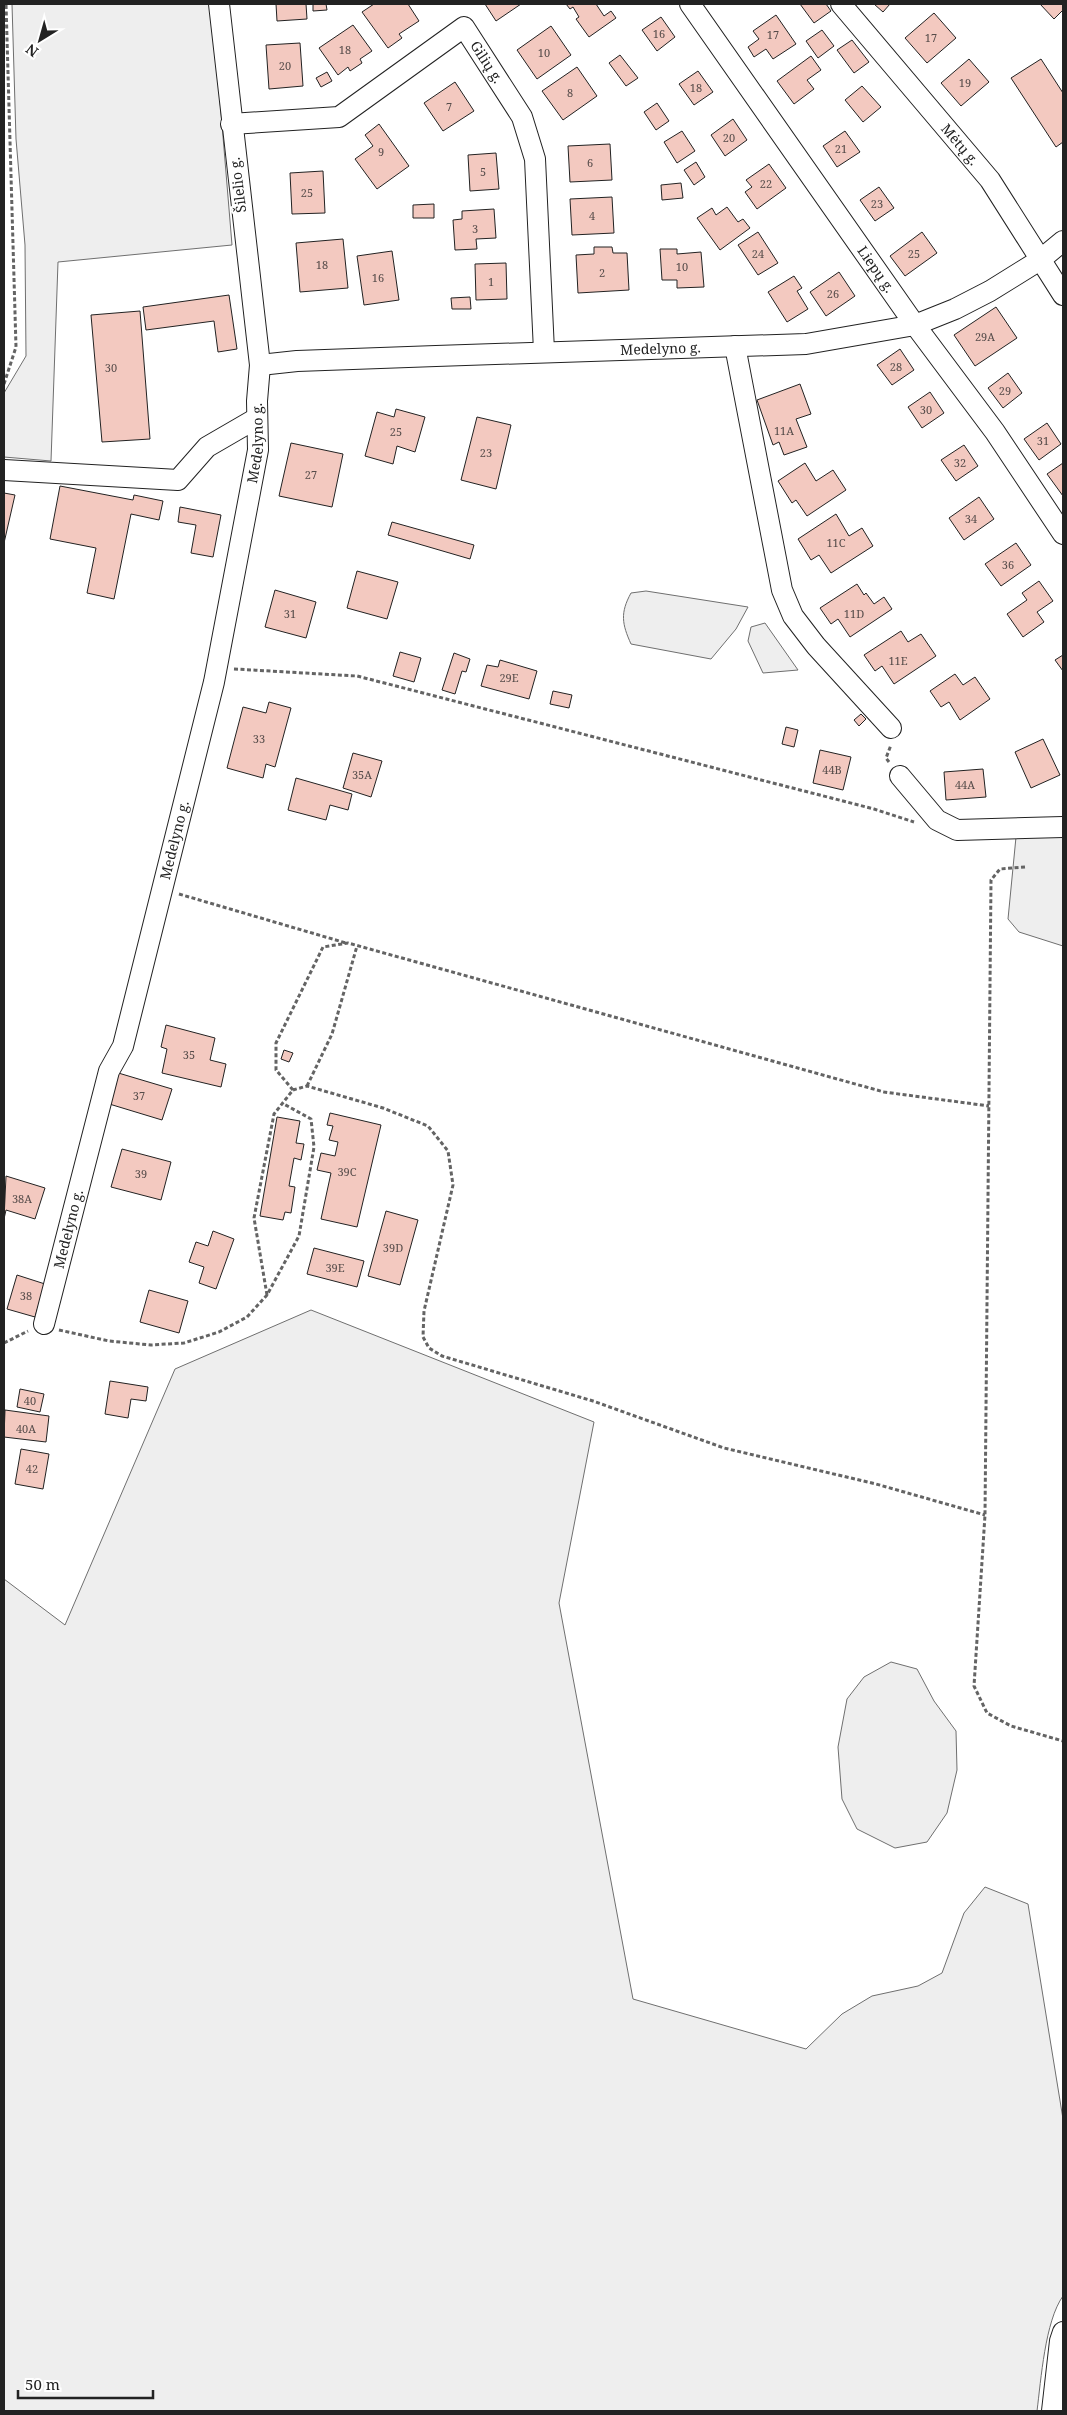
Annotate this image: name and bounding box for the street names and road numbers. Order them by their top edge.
street label: Gilių g. [466,37,508,87]
street label: Mėtų g. [937,119,983,169]
street label: Šilelio g. [225,156,250,214]
street label: Liepų g. [853,242,899,296]
street label: Medelyno g. [620,337,701,359]
street label: Medelyno g. [242,403,267,485]
street label: Medelyno g. [155,799,193,882]
street label: Medelyno g. [49,1187,87,1270]

